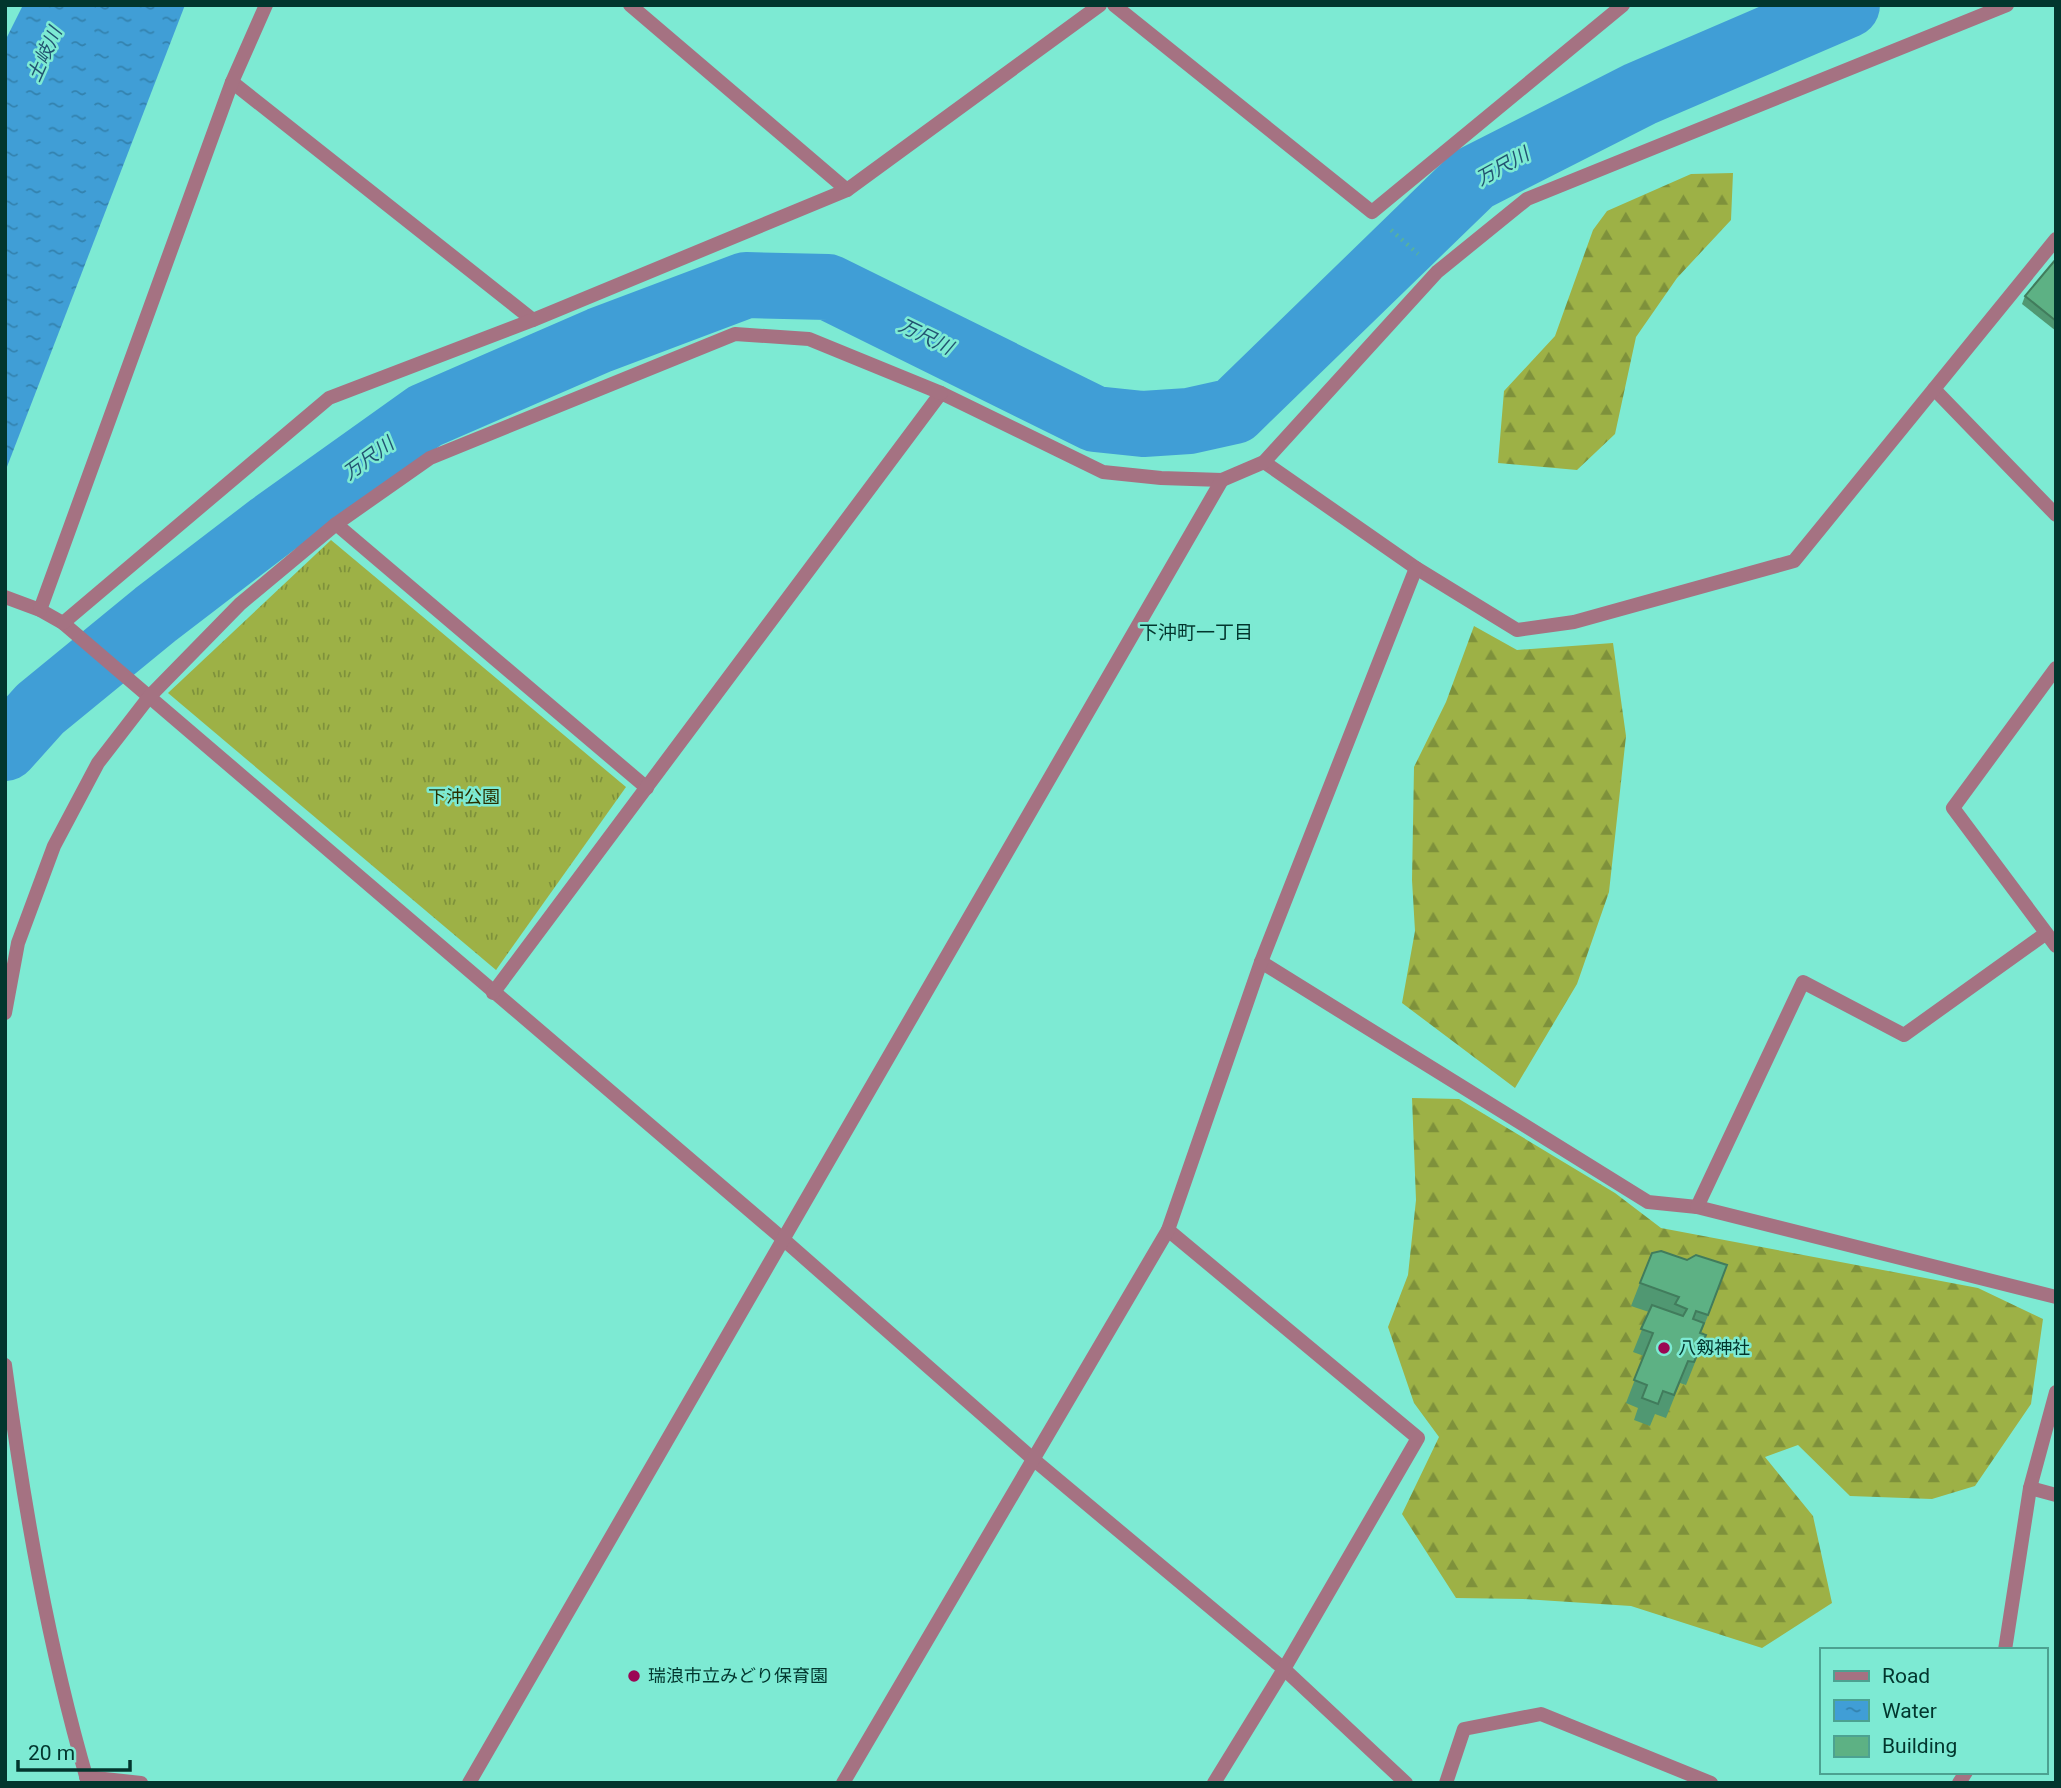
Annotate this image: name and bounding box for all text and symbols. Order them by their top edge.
water label: 土岐川 [22,22,67,85]
water label: 万尺川 [1472,142,1534,190]
water label: 万尺川 [895,314,958,360]
water label: 万尺川 [338,431,400,484]
district label: 下沖町一丁目 [1139,621,1253,644]
park label: 下沖公園 [428,786,500,807]
place label: 八剱神社 [1678,1337,1750,1358]
marker: 八剱神社 [1656,1340,1672,1356]
legend [1820,1648,2047,1774]
text: Road [1882,1664,1930,1688]
place label: 瑞浪市立みどり保育園 [648,1665,828,1686]
marker: 瑞浪市立みどり保育園 [626,1668,642,1684]
text: Water [1882,1699,1937,1723]
scale bar [18,1728,130,1772]
text: Building [1882,1734,1957,1758]
text: 20 m [28,1741,75,1765]

